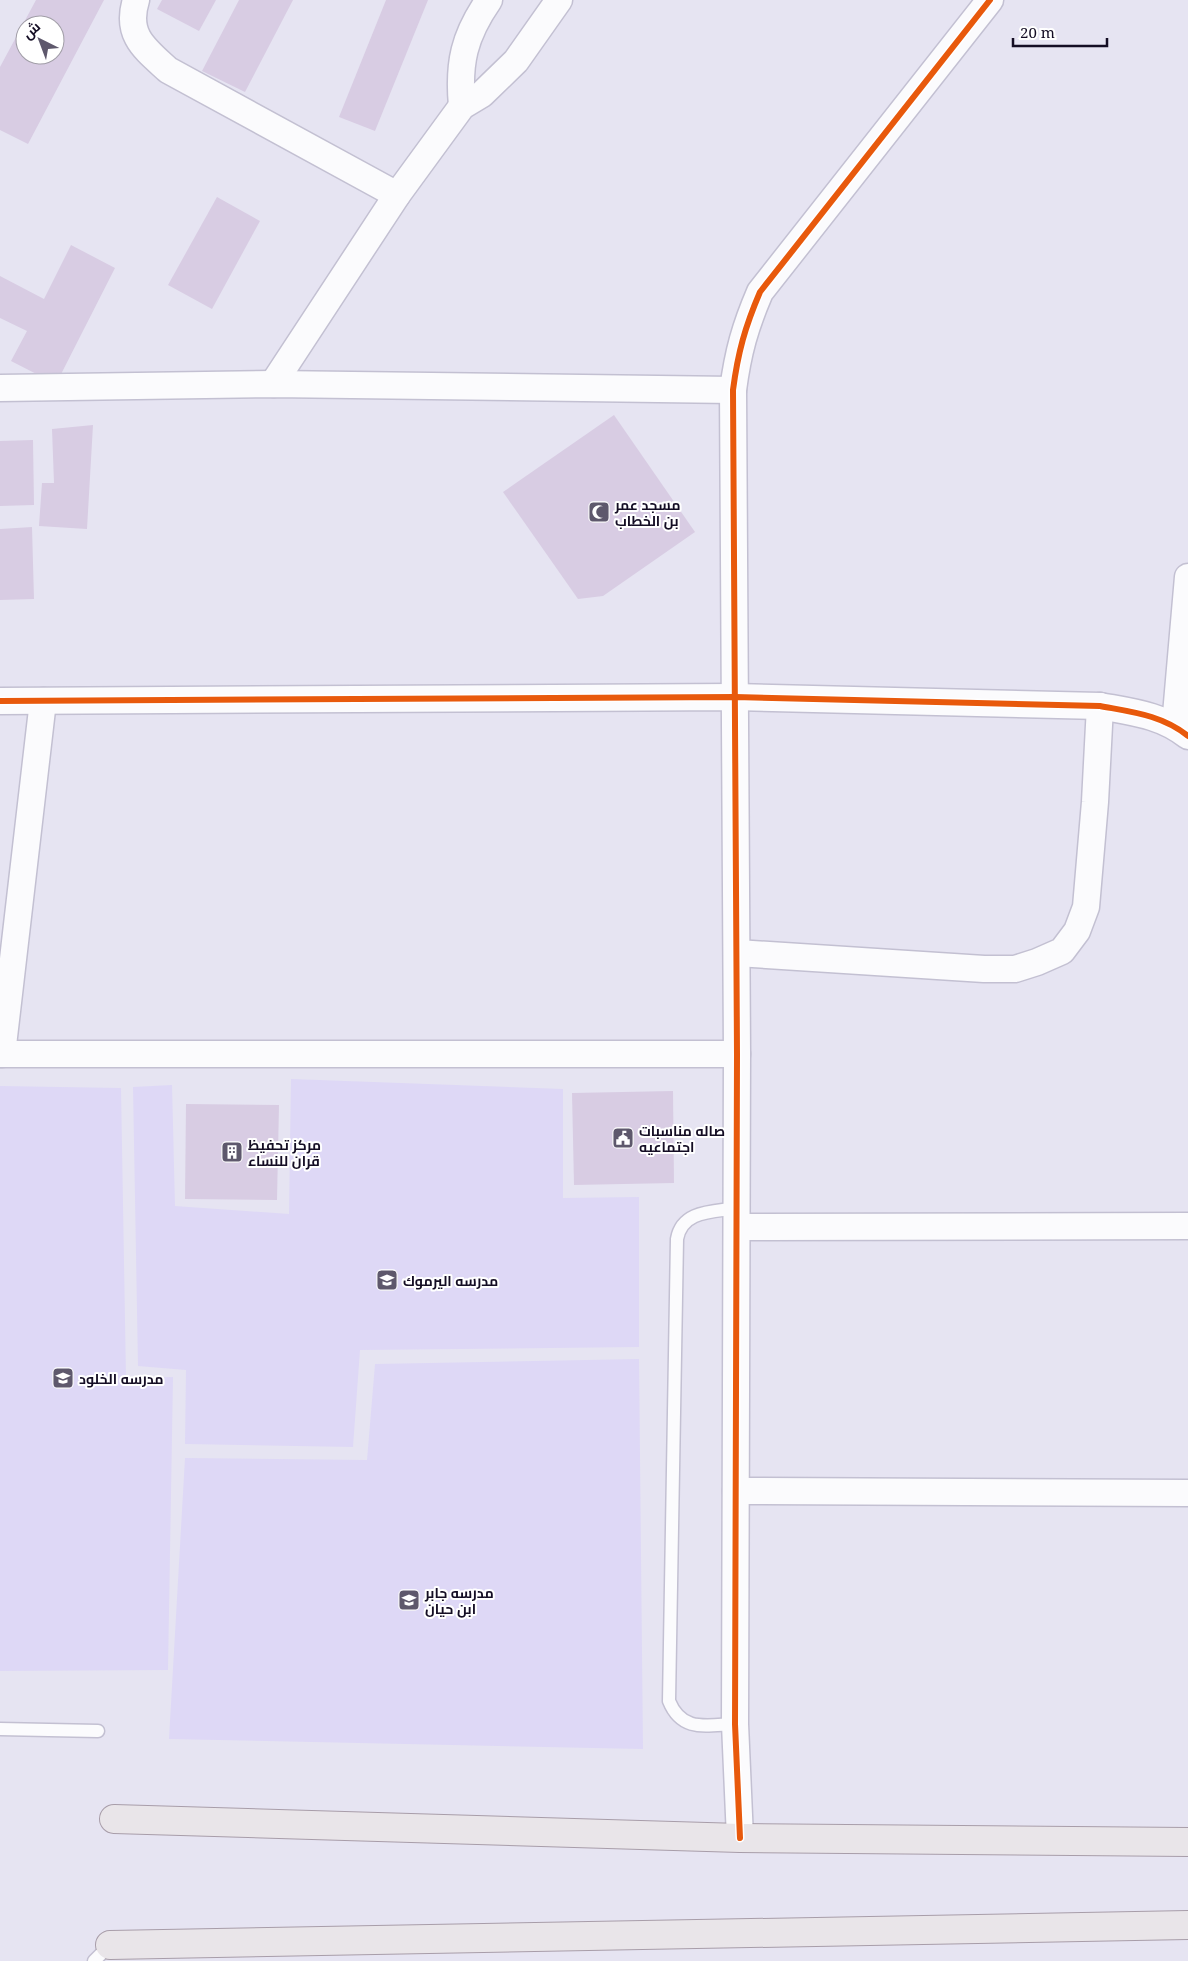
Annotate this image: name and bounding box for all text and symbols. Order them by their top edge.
north arrow [15,15,65,65]
scale bar [1013,15,1107,47]
text: ش [18,17,44,43]
text: 20 m [1020,22,1055,42]
place label: مسجد عمر بن الخطاب [614,495,680,530]
mosque icon: مسجد عمر بن الخطاب [587,500,611,524]
place label: صاله مناسبات اجتماعيه [639,1121,725,1156]
public building icon: صاله مناسبات اجتماعيه [611,1126,635,1150]
place label: مركز تحفيظ قران للنساء [248,1135,321,1170]
building icon: مركز تحفيظ قران للنساء [220,1140,244,1164]
school or university icon: مدرسه اليرموك [375,1268,399,1292]
place label: مدرسه اليرموك [403,1271,498,1290]
school or university icon: مدرسه الخلود [51,1366,75,1390]
place label: مدرسه الخلود [79,1369,164,1388]
place label: مدرسه جابر ابن حيان [424,1583,494,1618]
school or university icon: مدرسه جابر ابن حيان [397,1588,421,1612]

